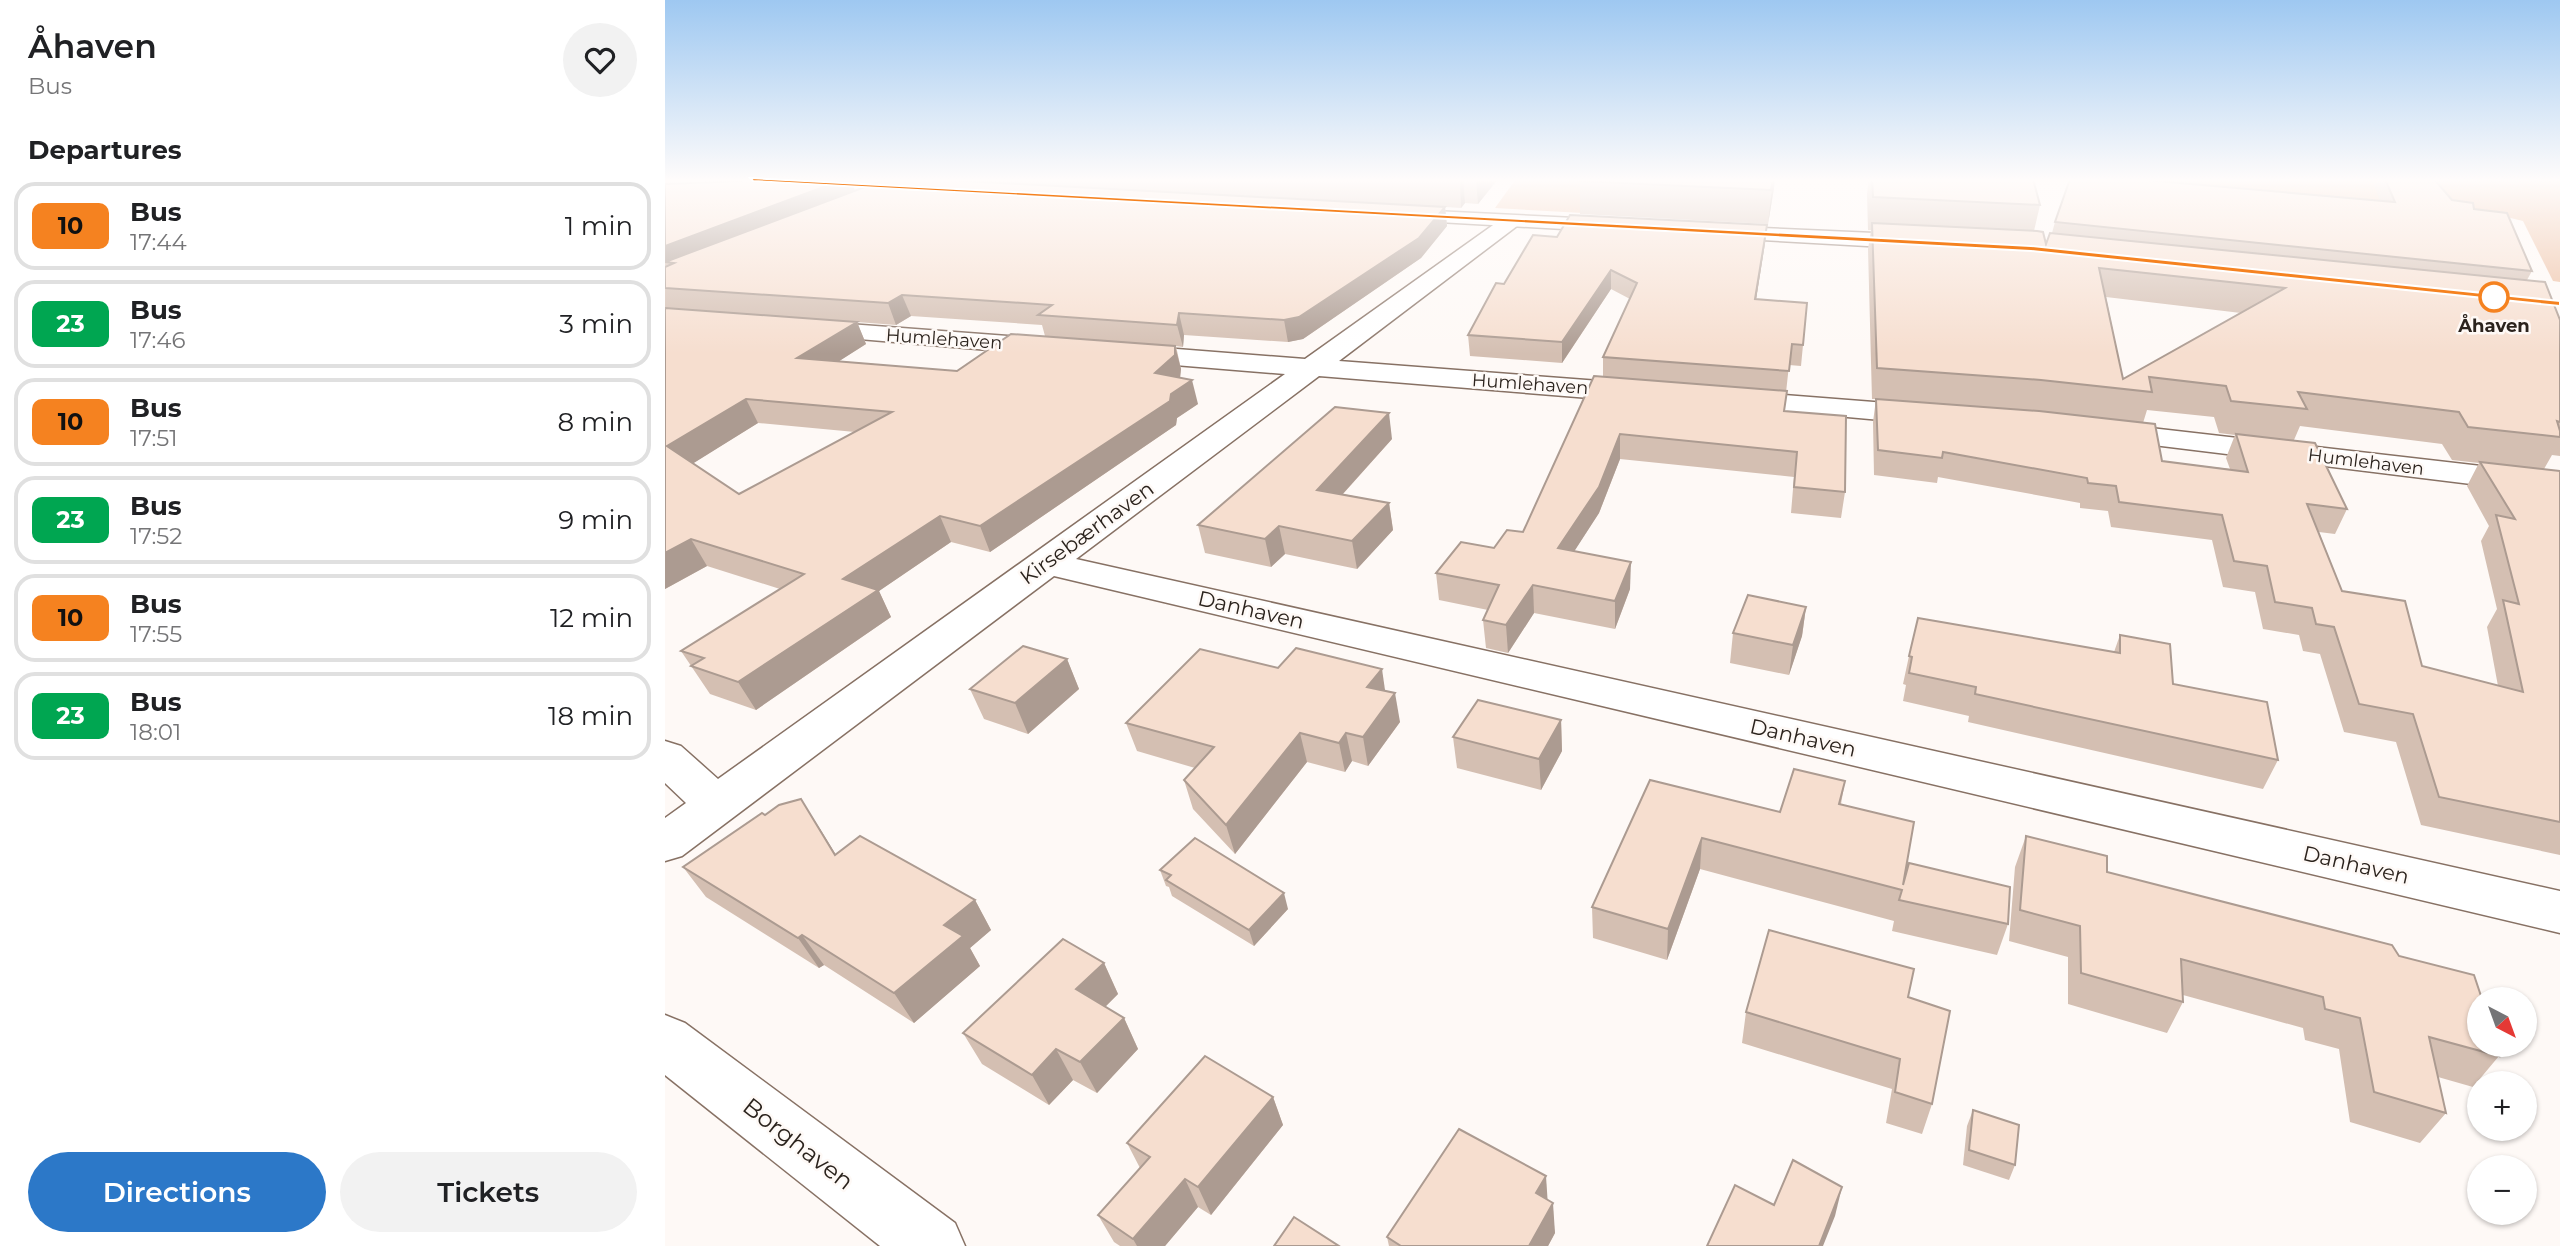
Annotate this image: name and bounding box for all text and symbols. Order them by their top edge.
button: heart [563,23,637,97]
text: Åhaven [28,26,157,66]
text: Bus [28,72,72,100]
text: Departures [28,134,182,166]
text: Bus [130,196,182,228]
text: 1 min [565,210,633,242]
text: 10 [58,211,83,240]
text: 17:44 [130,228,187,256]
marker: Åhaven [2479,282,2509,312]
text: Bus [130,294,182,326]
text: 3 min [559,308,633,340]
text: 23 [56,309,85,338]
place label: Åhaven [2457,314,2530,337]
street label: Humlehaven [885,324,1003,354]
text: 17:46 [130,326,185,354]
street label: Humlehaven [1471,369,1589,399]
text: Bus [130,392,182,424]
text: 8 min [557,406,633,438]
text: 10 [58,407,83,436]
text: 17:51 [130,424,178,452]
street label: Humlehaven [2307,444,2425,480]
street label: Kirsebærhaven [1015,476,1159,590]
text: Bus [130,490,182,522]
text: 9 min [558,504,633,536]
text: 23 [56,505,85,534]
text: 17:52 [130,522,182,550]
street label: Danhaven [1196,585,1307,634]
text: Bus [130,588,182,620]
text: 12 min [550,602,633,634]
text: 10 [58,603,83,632]
text: 17:55 [130,620,182,648]
text: Bus [130,686,182,718]
text: 18 min [548,700,633,732]
text: 23 [56,701,85,730]
street label: Danhaven [1748,713,1859,762]
text: 18:01 [130,718,181,746]
street label: Danhaven [2301,840,2412,889]
north arrow [2467,987,2537,1057]
map controls [2467,987,2537,1225]
button: + [2467,1071,2537,1141]
street label: Borghaven [737,1091,859,1196]
button: Directions [28,1152,326,1232]
button: Tickets [340,1152,637,1232]
button: − [2467,1155,2537,1225]

